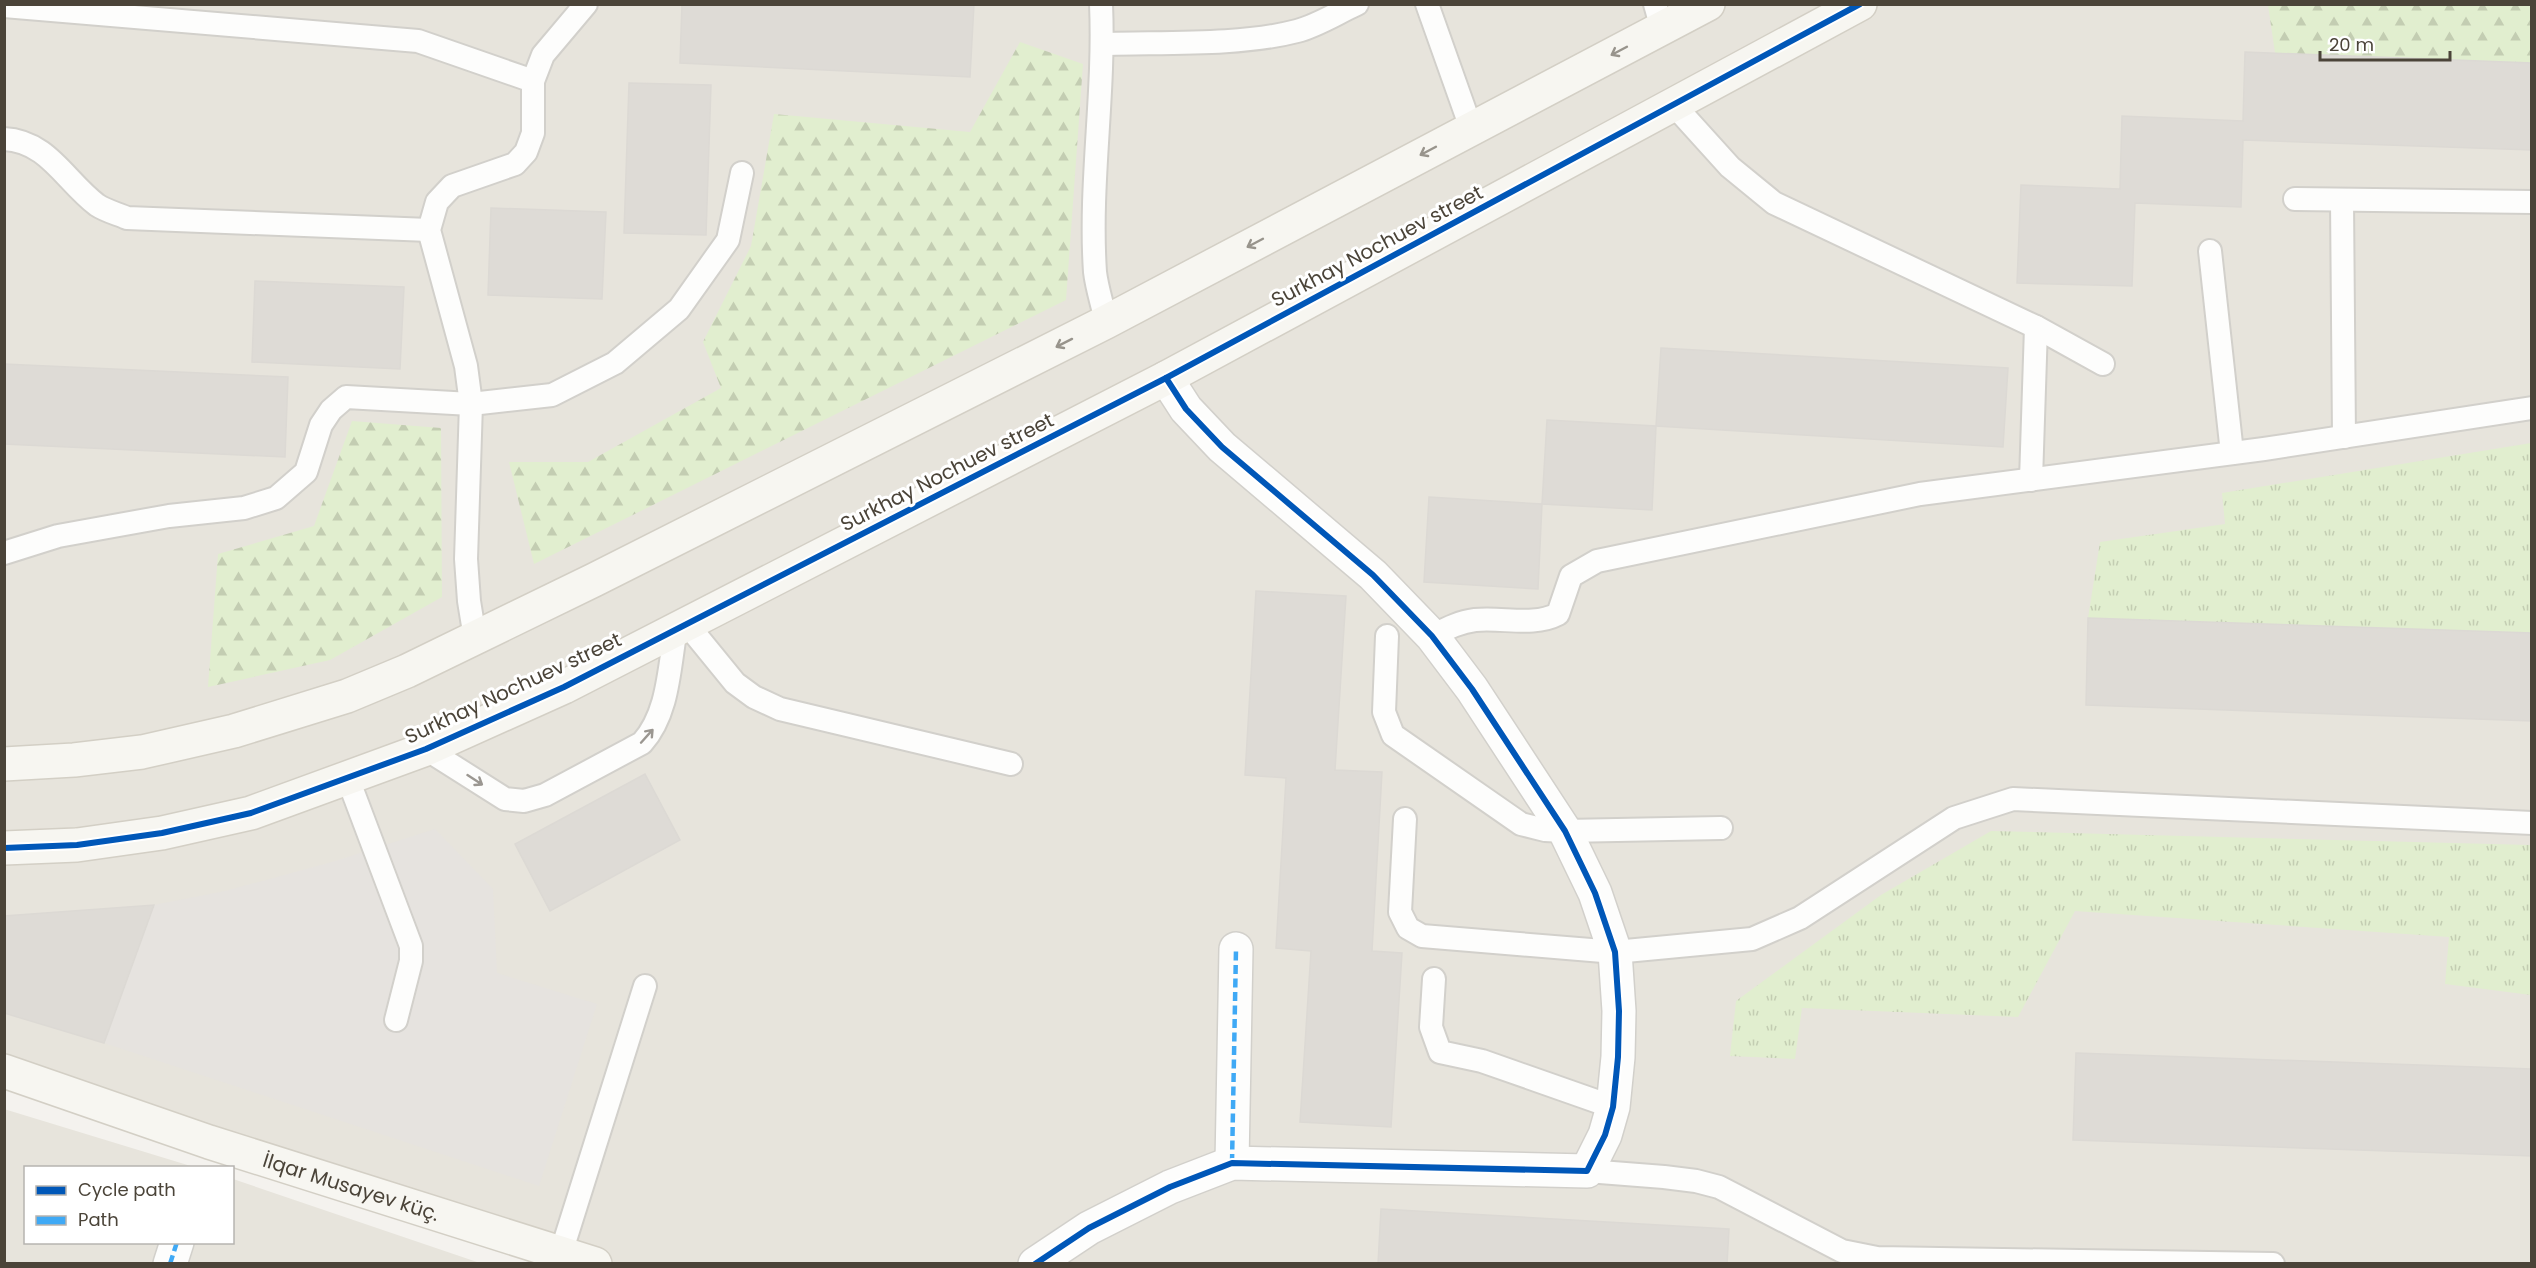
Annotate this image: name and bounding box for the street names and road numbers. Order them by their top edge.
street label: Surkhay Nochuev street [1266,178,1488,314]
street label: Surkhay Nochuev street [835,406,1059,538]
street label: Surkhay Nochuev street [400,625,626,751]
street label: İlqar Musayev küç. [259,1146,443,1228]

